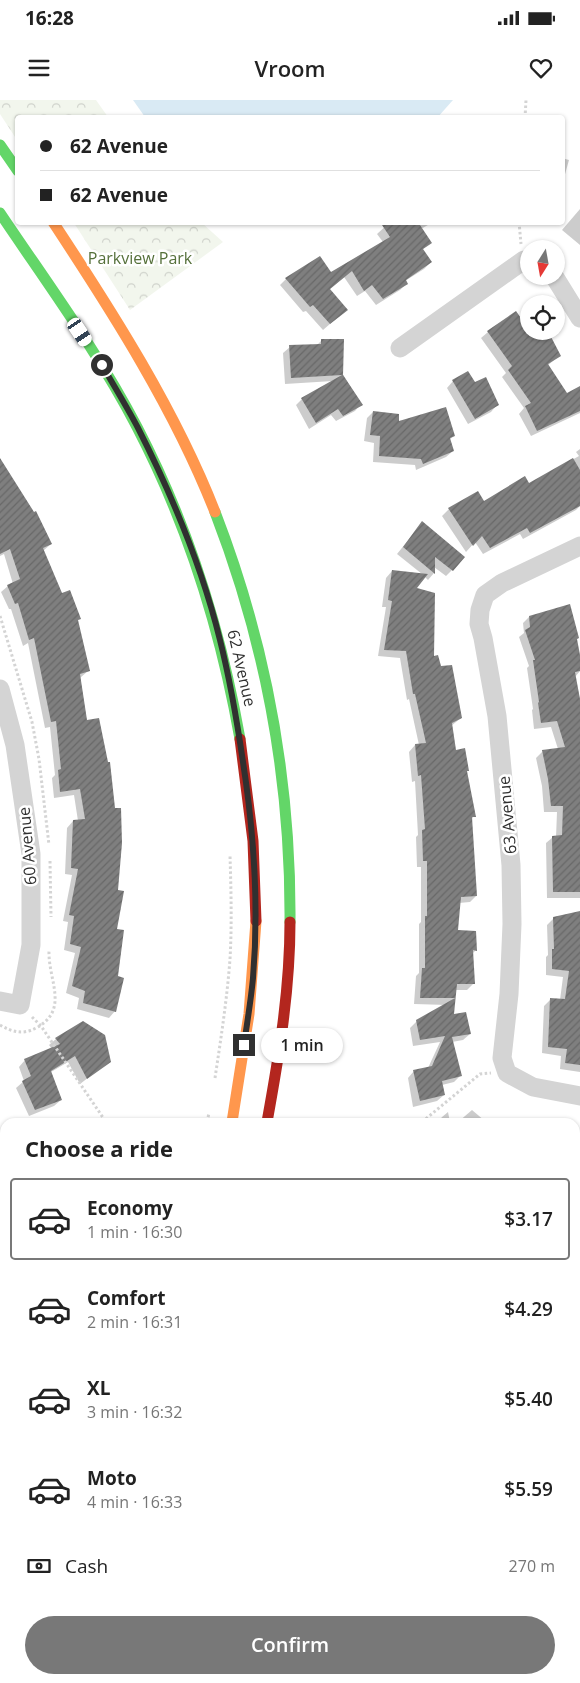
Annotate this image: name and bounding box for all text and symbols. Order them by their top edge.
text: 16:28 [25,5,74,31]
text: Vroom [254,53,326,83]
icon: menu [25,54,53,82]
icon: heart [527,54,555,82]
text: 62 Avenue [70,133,168,159]
text: 62 Avenue [70,182,168,208]
north arrow [520,240,565,285]
map controls [520,240,565,340]
park label: Parkview Park [88,247,193,269]
button: locate [520,295,565,340]
car [65,315,94,349]
route start [91,354,113,376]
street label: 62 Avenue [222,627,262,709]
street label: 63 Avenue [493,775,521,855]
street label: 60 Avenue [13,806,41,886]
callout: 1 min [262,1028,344,1062]
route end [233,1034,255,1056]
text: 1 min [280,1034,324,1056]
text: Choose a ride [25,1133,173,1163]
text: Economy [87,1195,173,1221]
icon: car [27,1197,72,1242]
text: $3.17 [504,1206,553,1232]
text: 1 min · 16:30 [87,1221,182,1243]
text: Comfort [87,1285,166,1311]
icon: car [27,1287,72,1332]
text: $4.29 [504,1296,553,1322]
text: 2 min · 16:31 [87,1311,182,1333]
text: XL [87,1375,110,1401]
icon: car [27,1377,72,1422]
text: $5.40 [504,1386,553,1412]
text: 3 min · 16:32 [87,1401,182,1423]
text: Moto [87,1465,137,1491]
icon: car [27,1467,72,1512]
text: $5.59 [504,1476,553,1502]
text: 4 min · 16:33 [87,1491,182,1513]
icon: cash [25,1552,53,1580]
text: Cash [65,1553,108,1579]
text: 270 m [509,1555,555,1577]
button: Confirm [25,1616,555,1674]

